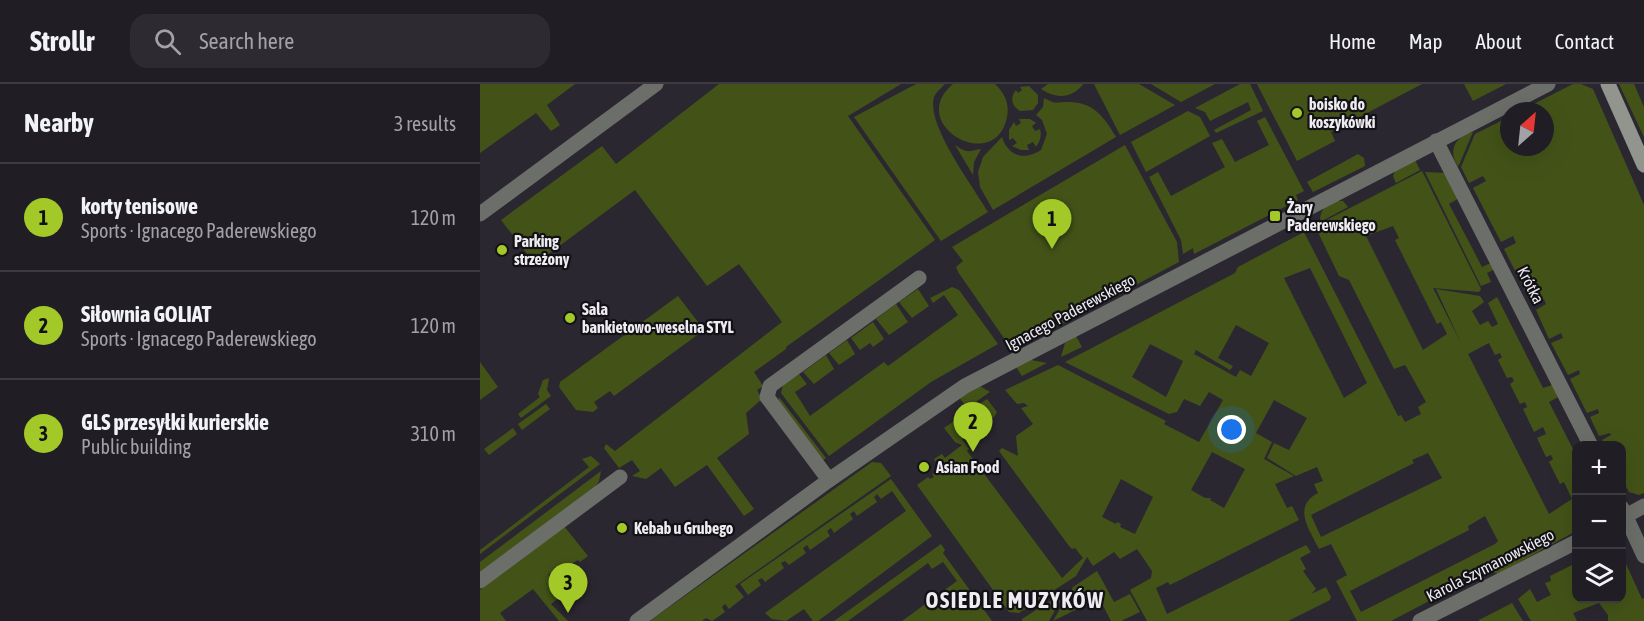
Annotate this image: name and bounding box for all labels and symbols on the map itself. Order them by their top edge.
place label: boisko do koszykówki [1309,95,1376,131]
north arrow [1500,102,1554,156]
marker: boisko do koszykówki [1290,106,1304,120]
place label: Żary Paderewskiego [1287,198,1376,234]
pin: 1 [1032,200,1072,249]
marker: Żary Paderewskiego [1268,209,1282,223]
place label: Parking strzeżony [514,232,570,268]
marker: Parking strzeżony [495,243,509,257]
street label: Krótka [1514,263,1548,307]
street label: Ignacego Paderewskiego [1002,270,1138,355]
place label: Sala bankietowo-weselna STYL [582,300,734,336]
marker: Sala bankietowo-weselna STYL [563,311,577,325]
pin: 2 [954,402,992,452]
your location [1217,415,1246,444]
place label: Asian Food [935,458,1000,476]
marker: Asian Food [917,460,931,474]
place label: Kebab u Grubego [634,519,734,537]
marker: Kebab u Grubego [615,521,629,535]
street label: Karola Szymanowskiego [1423,525,1557,606]
pin: 3 [548,564,587,613]
district label: OSIEDLE MUZYKÓW [926,587,1104,613]

